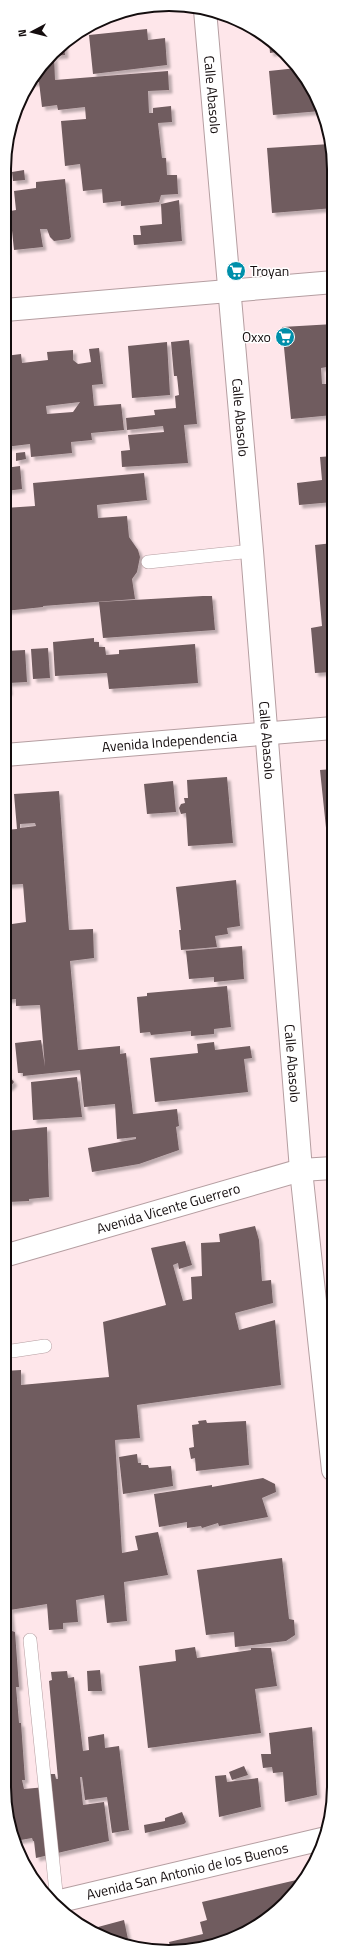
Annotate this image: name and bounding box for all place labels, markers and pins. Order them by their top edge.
supermarket icon: Troyan [225,260,247,282]
place label: Troyan [250,260,289,281]
place label: Oxxo [242,326,271,347]
supermarket icon: Oxxo [274,326,296,348]

